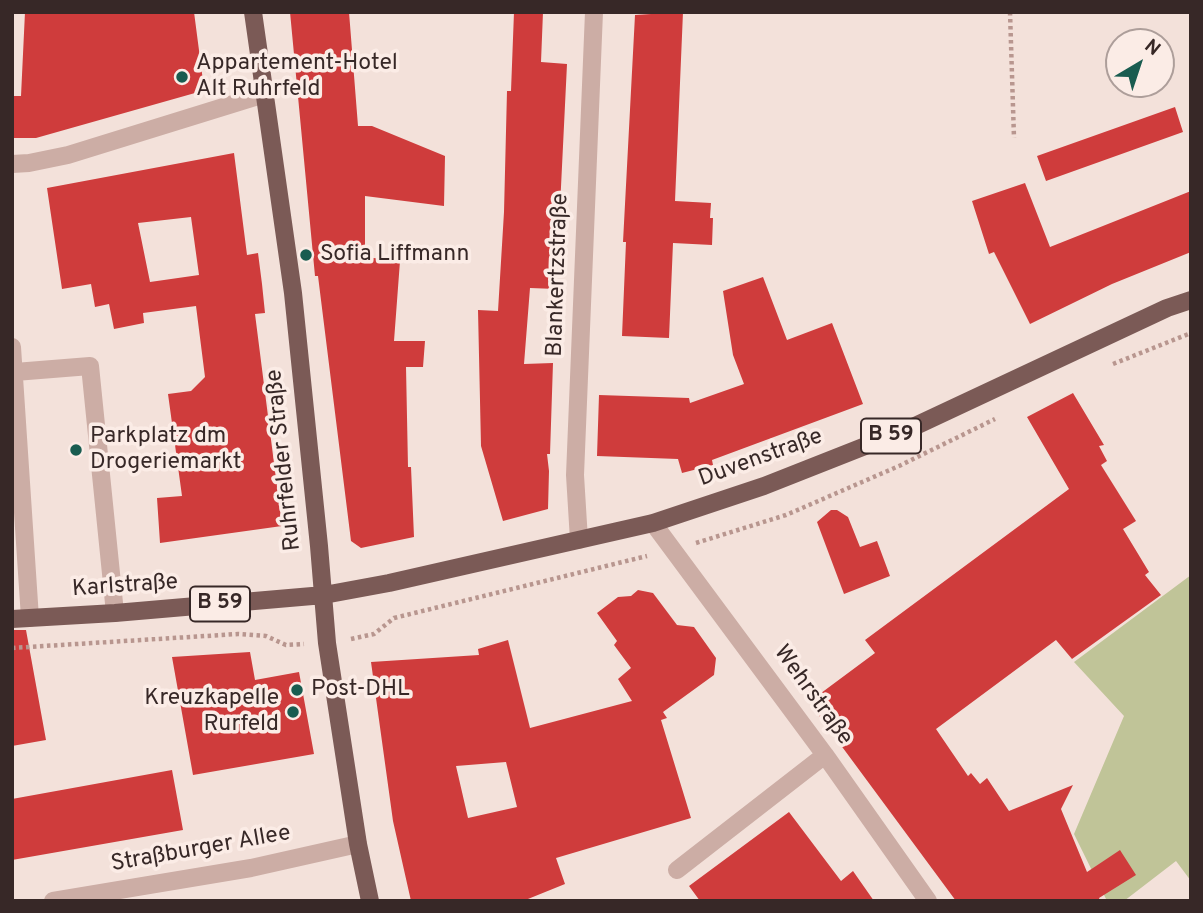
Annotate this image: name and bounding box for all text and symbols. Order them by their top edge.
north arrow [1105,28,1175,98]
text: N [1139,35,1165,62]
place label: Appartement-Hotel Alt Ruhrfeld [196,50,398,104]
marker: Appartement-Hotel Alt Ruhrfeld [174,69,190,85]
street label: Blankertzstraße [542,193,576,357]
place label: Sofia Liffmann [320,241,469,269]
marker: Sofia Liffmann [298,247,314,263]
street label: Ruhrfelder Straße [262,368,308,552]
road number: B 59 [861,418,921,453]
place label: Parkplatz dm Drogeriemarkt [90,423,242,477]
street label: Duvenstraße [695,424,827,494]
marker: Parkplatz dm Drogeriemarkt [68,442,84,458]
street label: Karlstraße [71,570,179,604]
road number: B 59 [190,586,250,622]
street label: Wehrstraße [766,640,858,752]
place label: Post-DHL [311,676,410,704]
marker: Post-DHL [289,682,305,698]
place label: Kreuzkapelle Rurfeld [144,685,279,739]
marker: Kreuzkapelle Rurfeld [285,704,301,720]
street label: Straßburger Allee [109,821,293,879]

